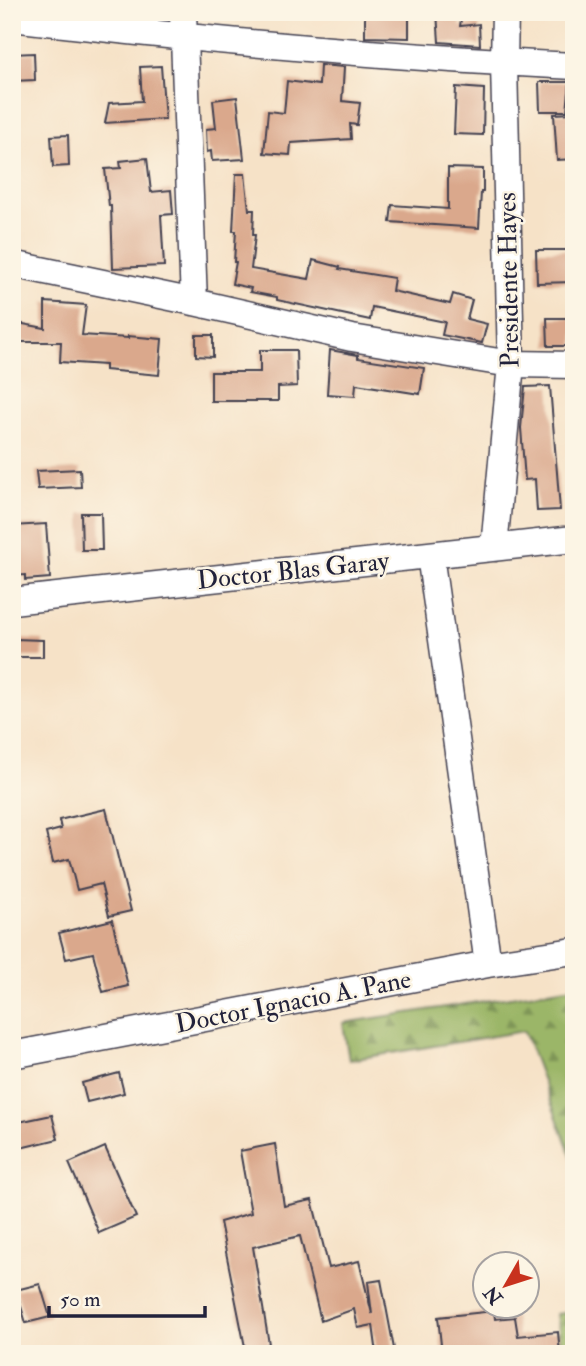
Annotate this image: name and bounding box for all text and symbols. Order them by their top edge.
street label: Presidente Hayes [491,192,527,368]
street label: Doctor Blas Garay [195,545,391,597]
street label: Doctor Ignacio A. Pane [173,963,414,1041]
north arrow [470,1250,540,1320]
scale bar [49,1275,205,1319]
text: N [478,1280,509,1310]
text: 50 m [60,1286,101,1313]

